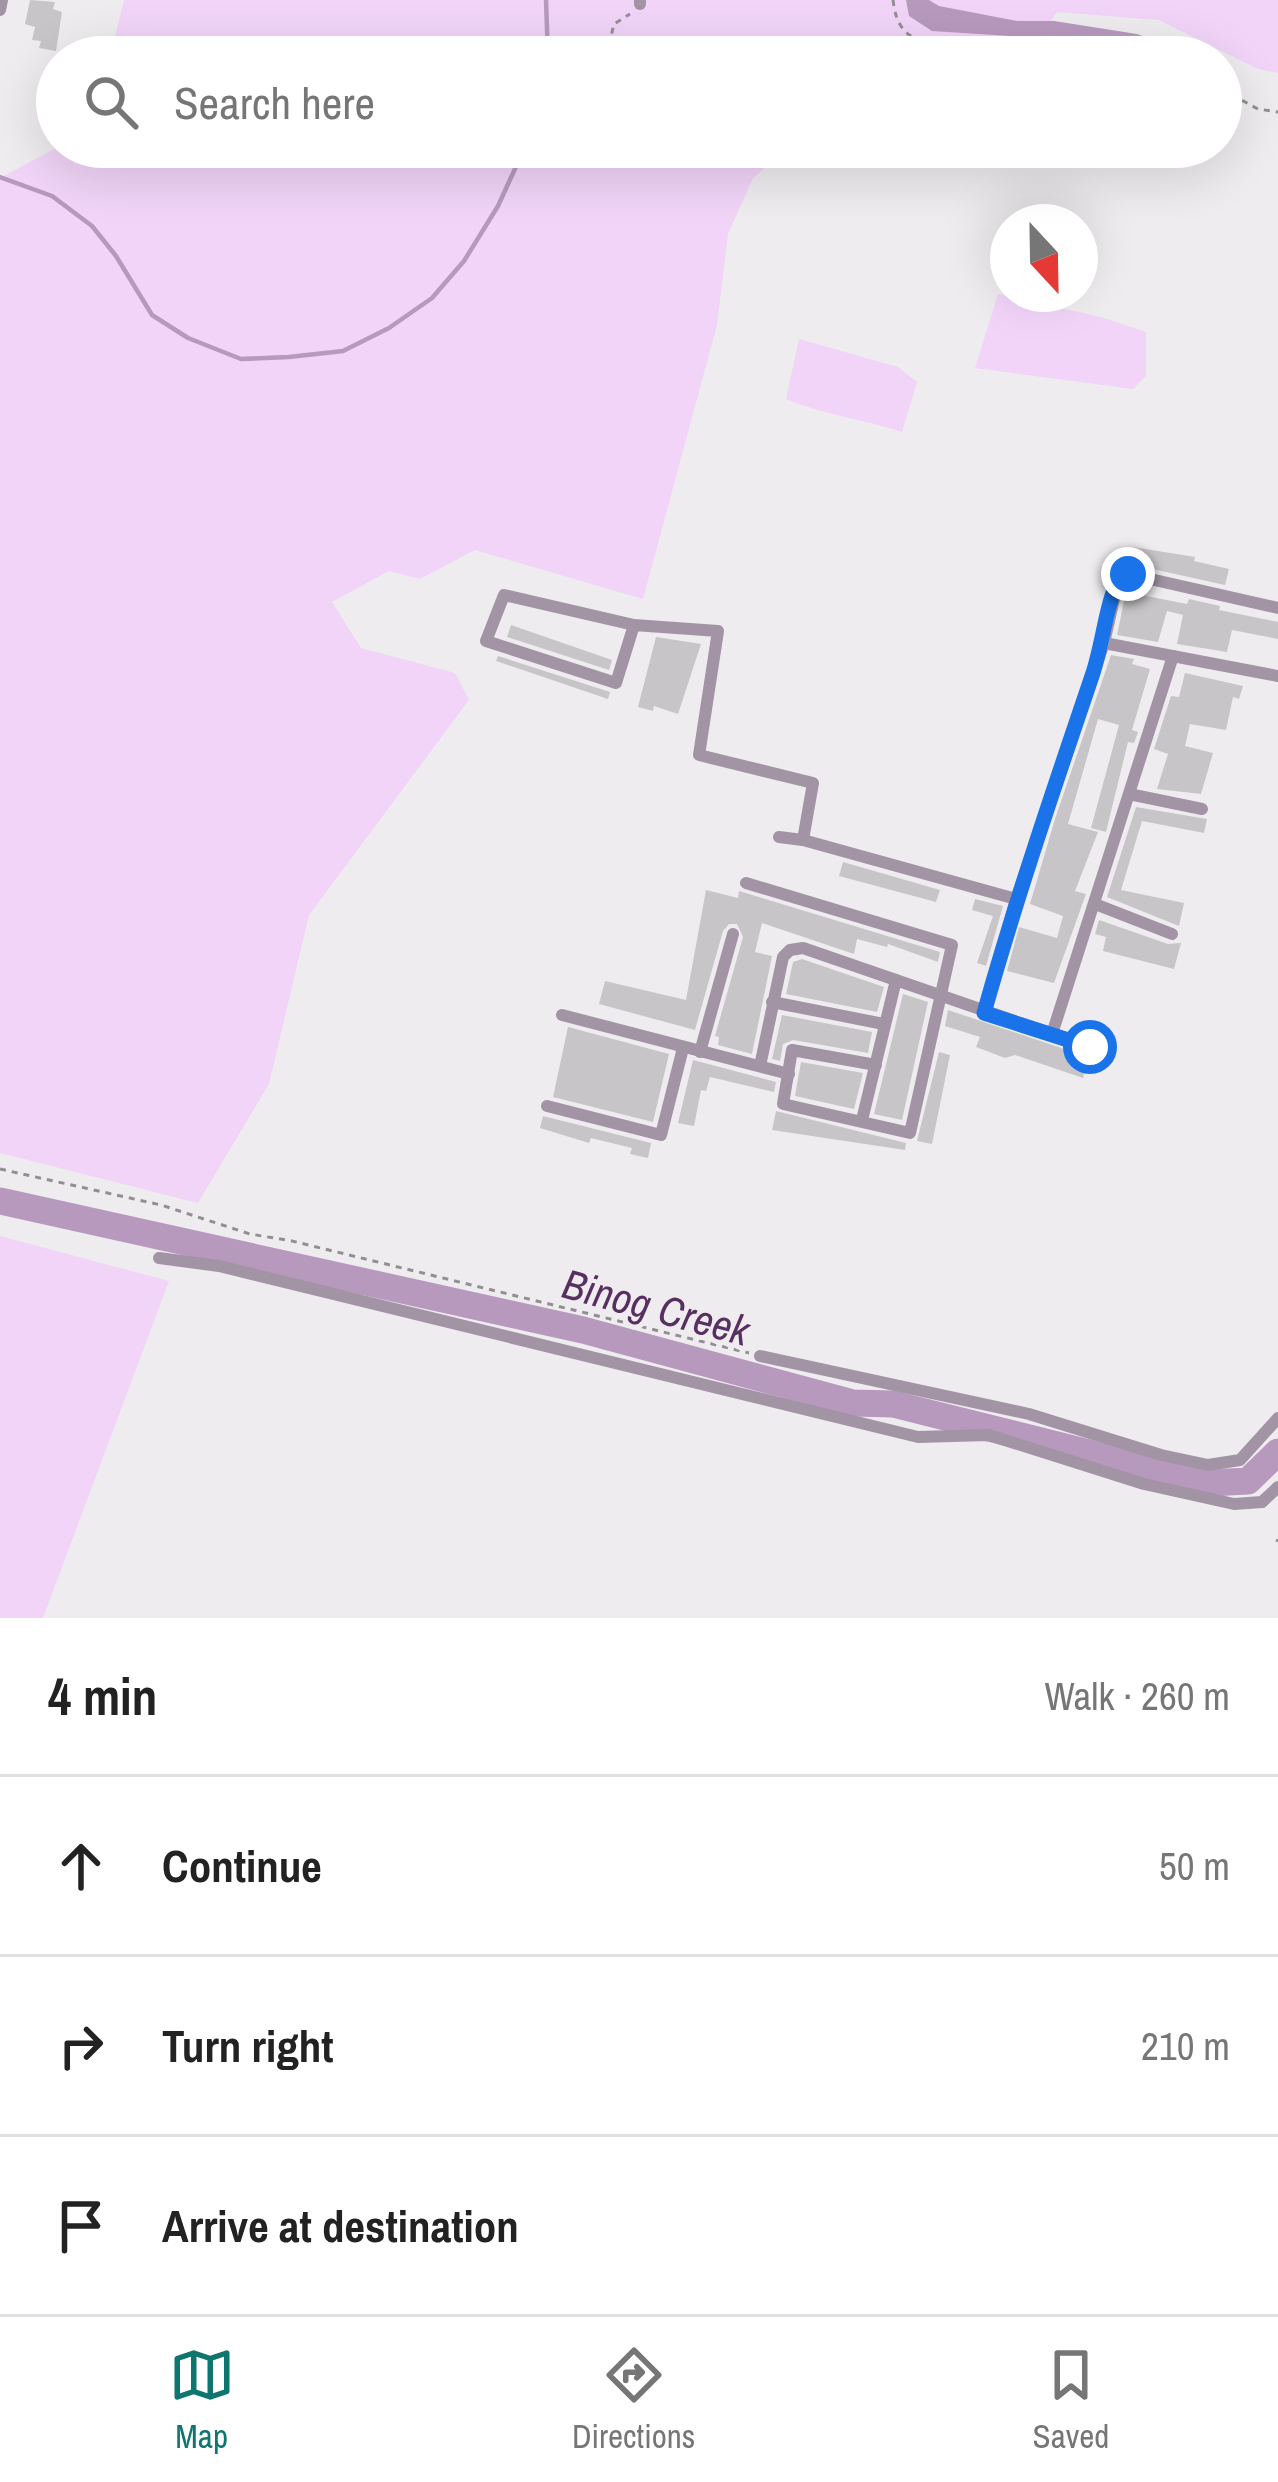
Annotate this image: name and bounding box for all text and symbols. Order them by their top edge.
search box [36,36,1242,168]
icon: search [78,69,144,135]
text: Search here [174,72,375,133]
north arrow [990,204,1098,312]
route end [1101,547,1155,601]
route start [1063,1020,1117,1074]
water label: Binog Creek [556,1255,757,1359]
text: 4 min [48,1662,157,1731]
text: Walk · 260 m [1045,1670,1230,1722]
icon: ahead [48,1833,114,1899]
text: Continue [162,1835,322,1896]
text: 50 m [1159,1840,1230,1892]
icon: right [48,2013,114,2079]
text: Turn right [162,2015,334,2076]
text: 210 m [1141,2020,1230,2072]
icon: arrive [48,2193,114,2259]
text: Arrive at destination [162,2195,519,2256]
tab: Map [169,2342,235,2458]
tab: Directions [572,2342,695,2458]
tab: Saved [1033,2342,1109,2458]

